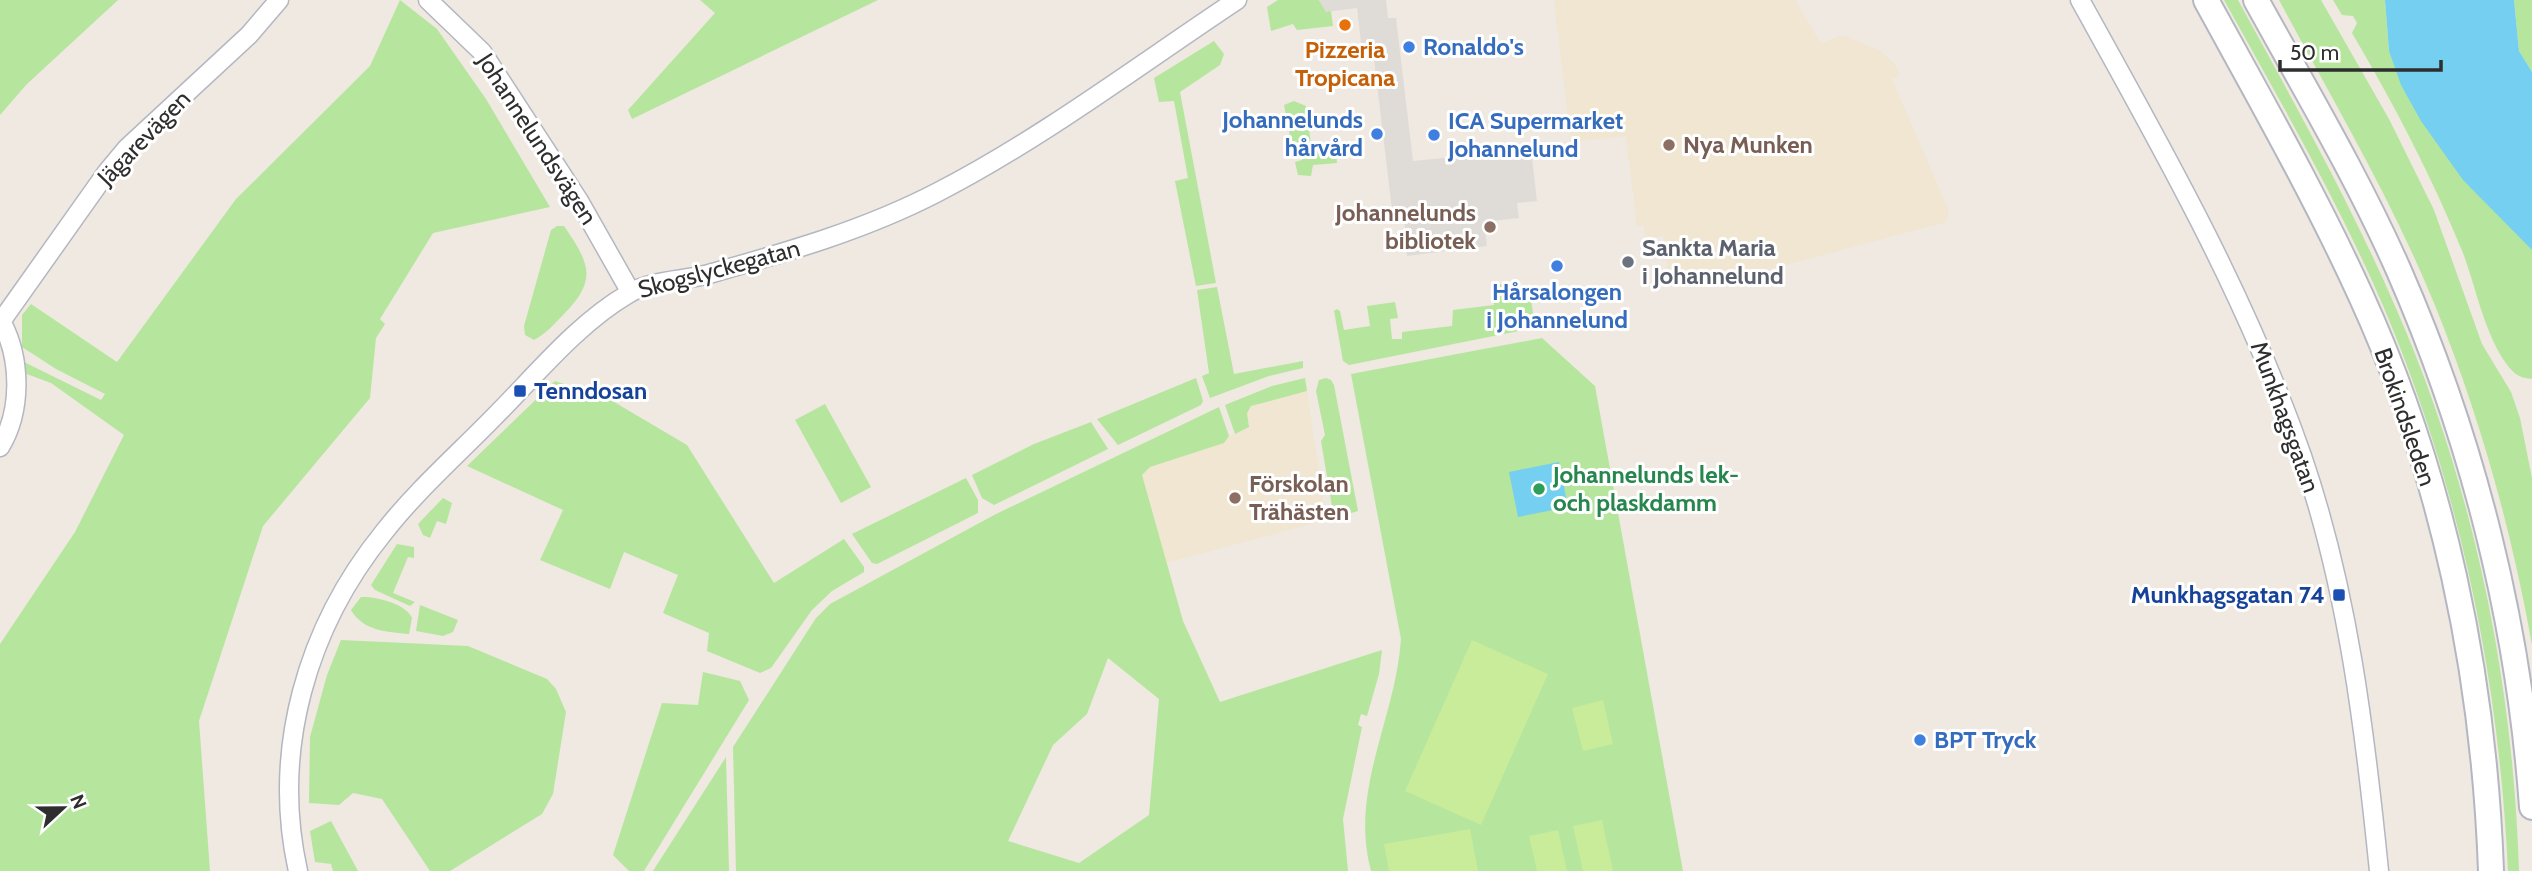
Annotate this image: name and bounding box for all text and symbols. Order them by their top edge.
marker: Pizzeria Tropicana [1337,17,1353,33]
scale bar [2280,28,2441,72]
place label: Ronaldo's [1423,32,1524,61]
place label: Pizzeria Tropicana [1295,35,1395,92]
marker: Ronaldo's [1401,39,1417,55]
text: 50 m [2290,40,2339,65]
street label: Johannelundsvägen [471,47,604,230]
street label: Jägarevägen [90,84,196,192]
place label: Johannelunds hårvård [1221,105,1363,162]
place label: ICA Supermarket Johannelund [1447,106,1623,163]
marker: Johannelunds hårvård [1369,126,1385,142]
marker: ICA Supermarket Johannelund [1426,127,1442,143]
place label: Nya Munken [1683,130,1813,159]
marker: Nya Munken [1661,137,1677,153]
place label: Johannelunds bibliotek [1334,198,1476,255]
marker: Johannelunds bibliotek [1482,219,1498,235]
street label: Skogslyckegatan [635,233,803,304]
place label: Sankta Maria i Johannelund [1642,233,1784,290]
marker: Sankta Maria i Johannelund [1620,254,1636,270]
marker: Hårsalongen i Johannelund [1549,258,1565,274]
place label: Hårsalongen i Johannelund [1486,277,1628,334]
street label: Munkhagsgatan [2245,337,2326,496]
street label: Brokindsleden [2368,344,2443,490]
place label: Tenndosan [534,376,647,405]
marker: Tenndosan [512,383,528,399]
place label: Johannelunds lek- och plaskdamm [1552,460,1739,517]
place label: Förskolan Trähästen [1249,469,1349,526]
marker: Johannelunds lek- och plaskdamm [1531,481,1547,497]
marker: Förskolan Trähästen [1227,490,1243,506]
place label: Munkhagsgatan 74 [2131,580,2325,609]
marker: Munkhagsgatan 74 [2331,587,2347,603]
place label: BPT Tryck [1934,725,2037,754]
marker: BPT Tryck [1912,732,1928,748]
north arrow [28,773,98,843]
text: N [65,791,91,812]

